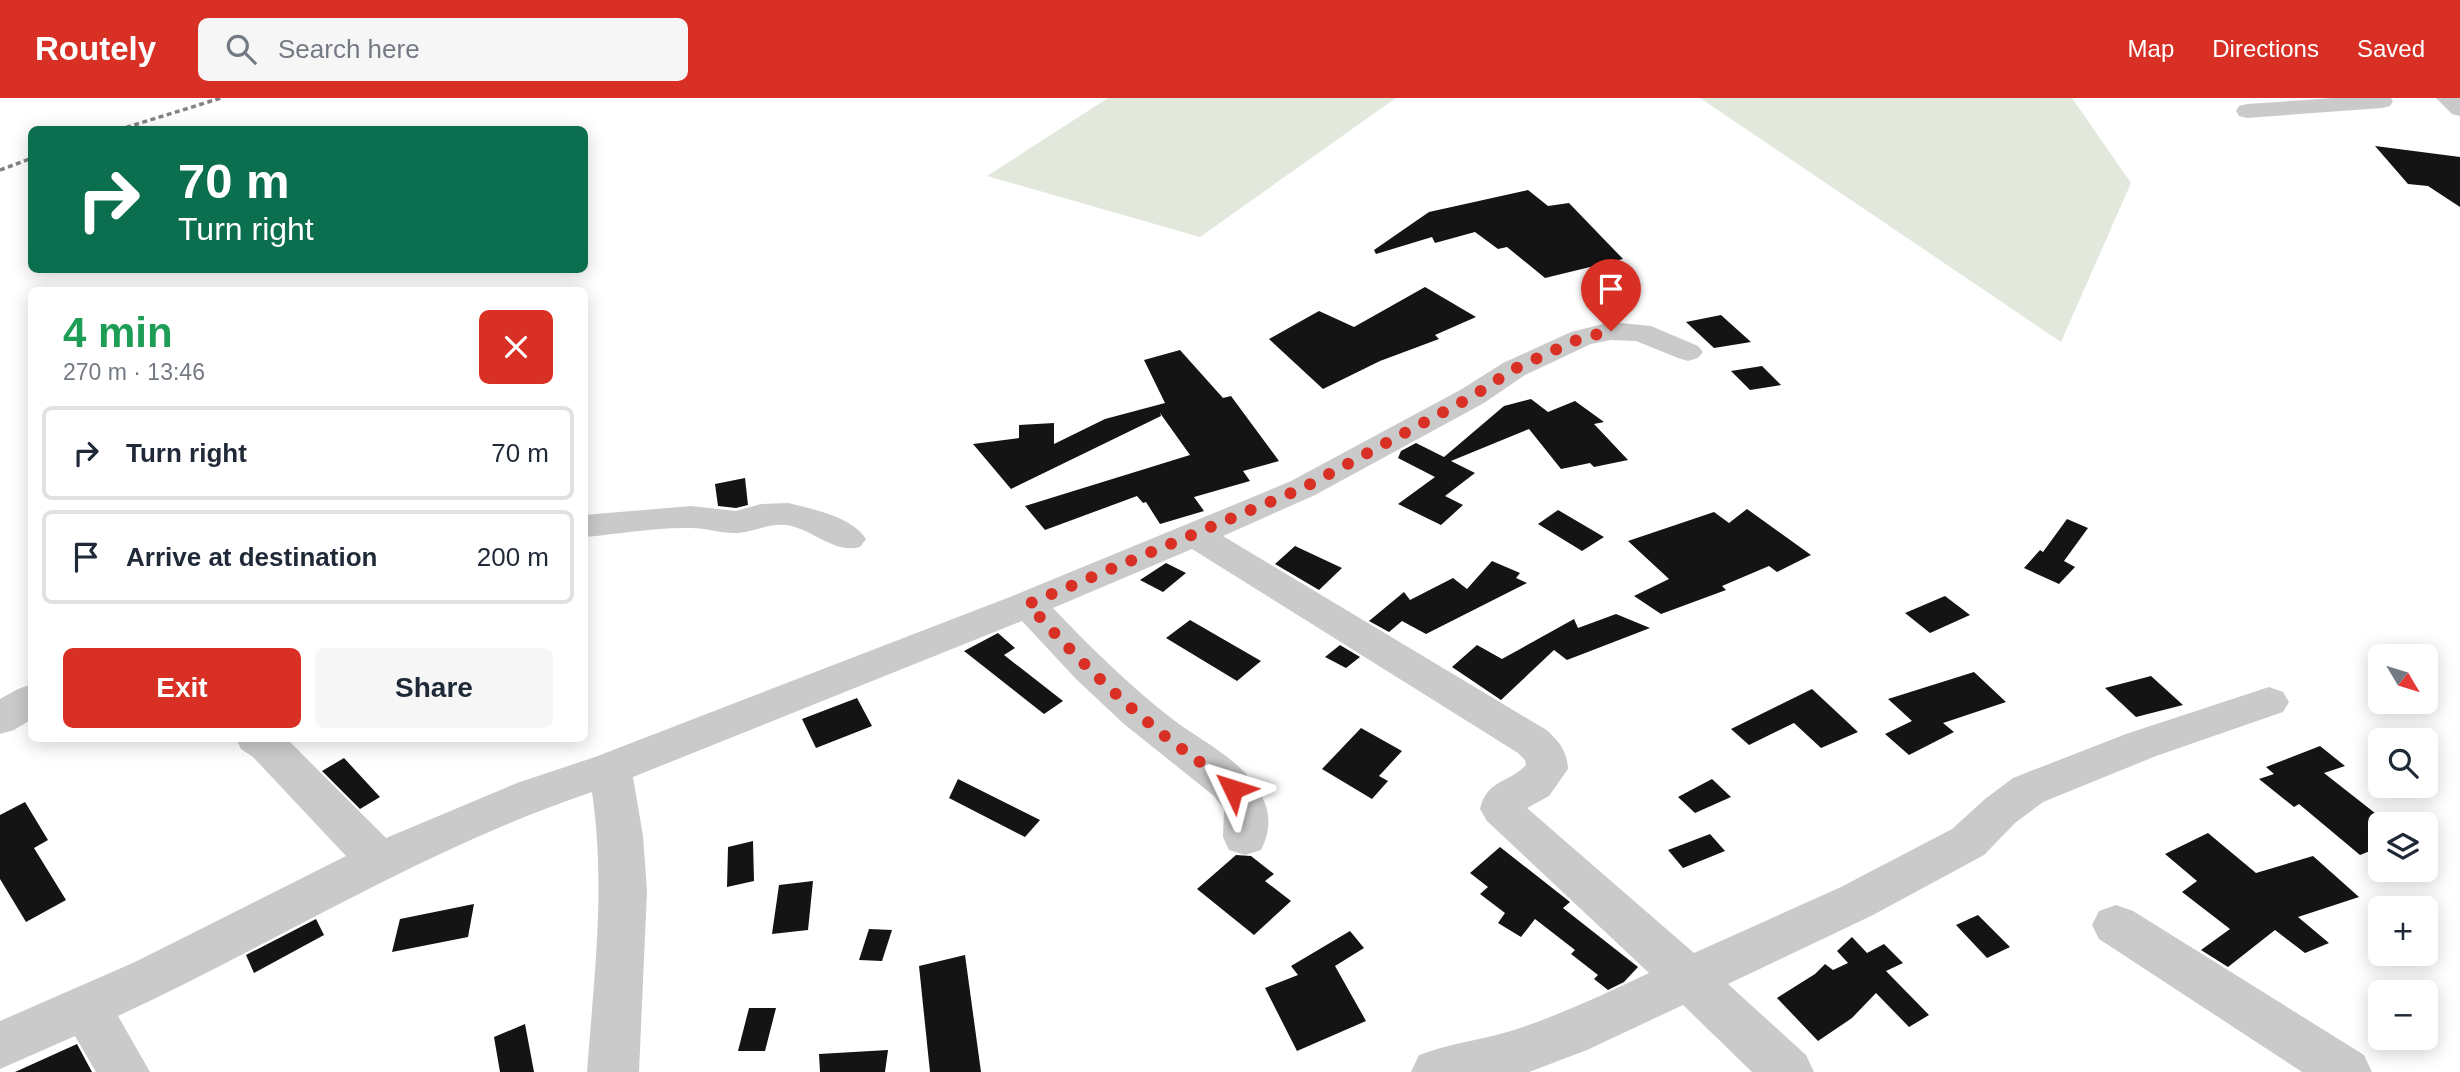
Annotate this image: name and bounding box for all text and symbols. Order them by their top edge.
search box [198,18,688,81]
text: Routely [35,30,156,67]
icon: search [222,30,260,68]
text: Search here [278,34,420,64]
text: Map [2128,35,2174,62]
text: Directions [2212,35,2319,62]
text: Saved [2357,35,2425,62]
icon: right [63,154,154,245]
text: 70 m [178,154,290,208]
text: Turn right [178,211,314,247]
pin [1581,259,1641,331]
icon: arrive [1592,270,1630,308]
text: 4 min [63,309,173,356]
button: close [479,310,553,384]
text: 270 m · 13:46 [63,359,205,385]
icon: right [67,434,105,472]
text: Turn right [126,438,247,468]
text: 70 m [491,438,549,468]
icon: arrive [67,538,105,576]
text: Arrive at destination [126,542,377,572]
text: 200 m [477,542,549,572]
north arrow [2368,644,2438,714]
map controls [2368,644,2438,1050]
button: Exit [63,648,301,728]
button: Share [315,648,553,728]
button: search [2368,728,2438,798]
position arrow [1196,752,1270,826]
button: layers [2368,812,2438,882]
button: + [2368,896,2438,966]
button: − [2368,980,2438,1050]

